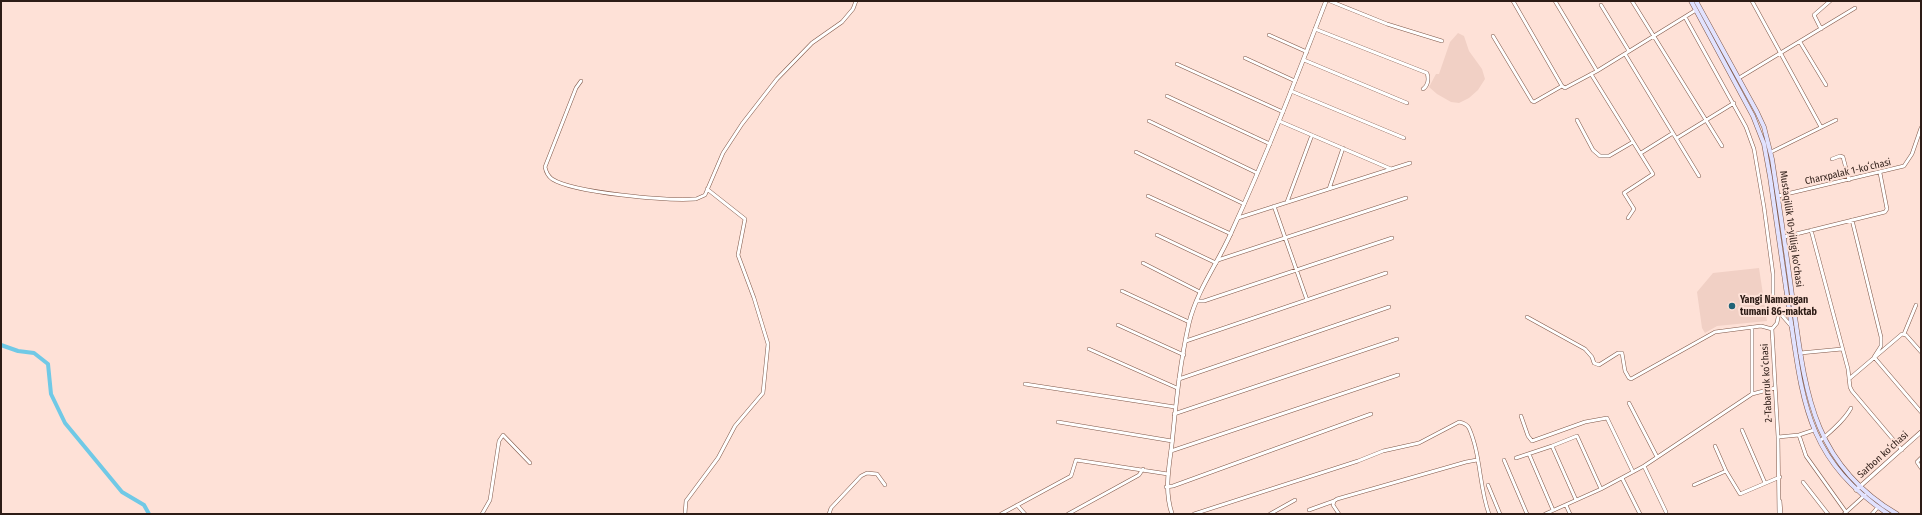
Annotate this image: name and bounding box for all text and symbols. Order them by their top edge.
street label: Charxpalak 1-koʻchasi [1804,156,1892,188]
street label: Mustaqillik 10-yilligi ko'chasi [1777,170,1805,288]
place label: Yangi Namangan tumani 86-maktab [1740,294,1817,318]
marker: Yangi Namangan tumani 86-maktab [1727,301,1737,311]
street label: 2-Tabarruk koʻchasi [1759,343,1775,423]
street label: Sarbon koʻchasi [1855,429,1911,481]

